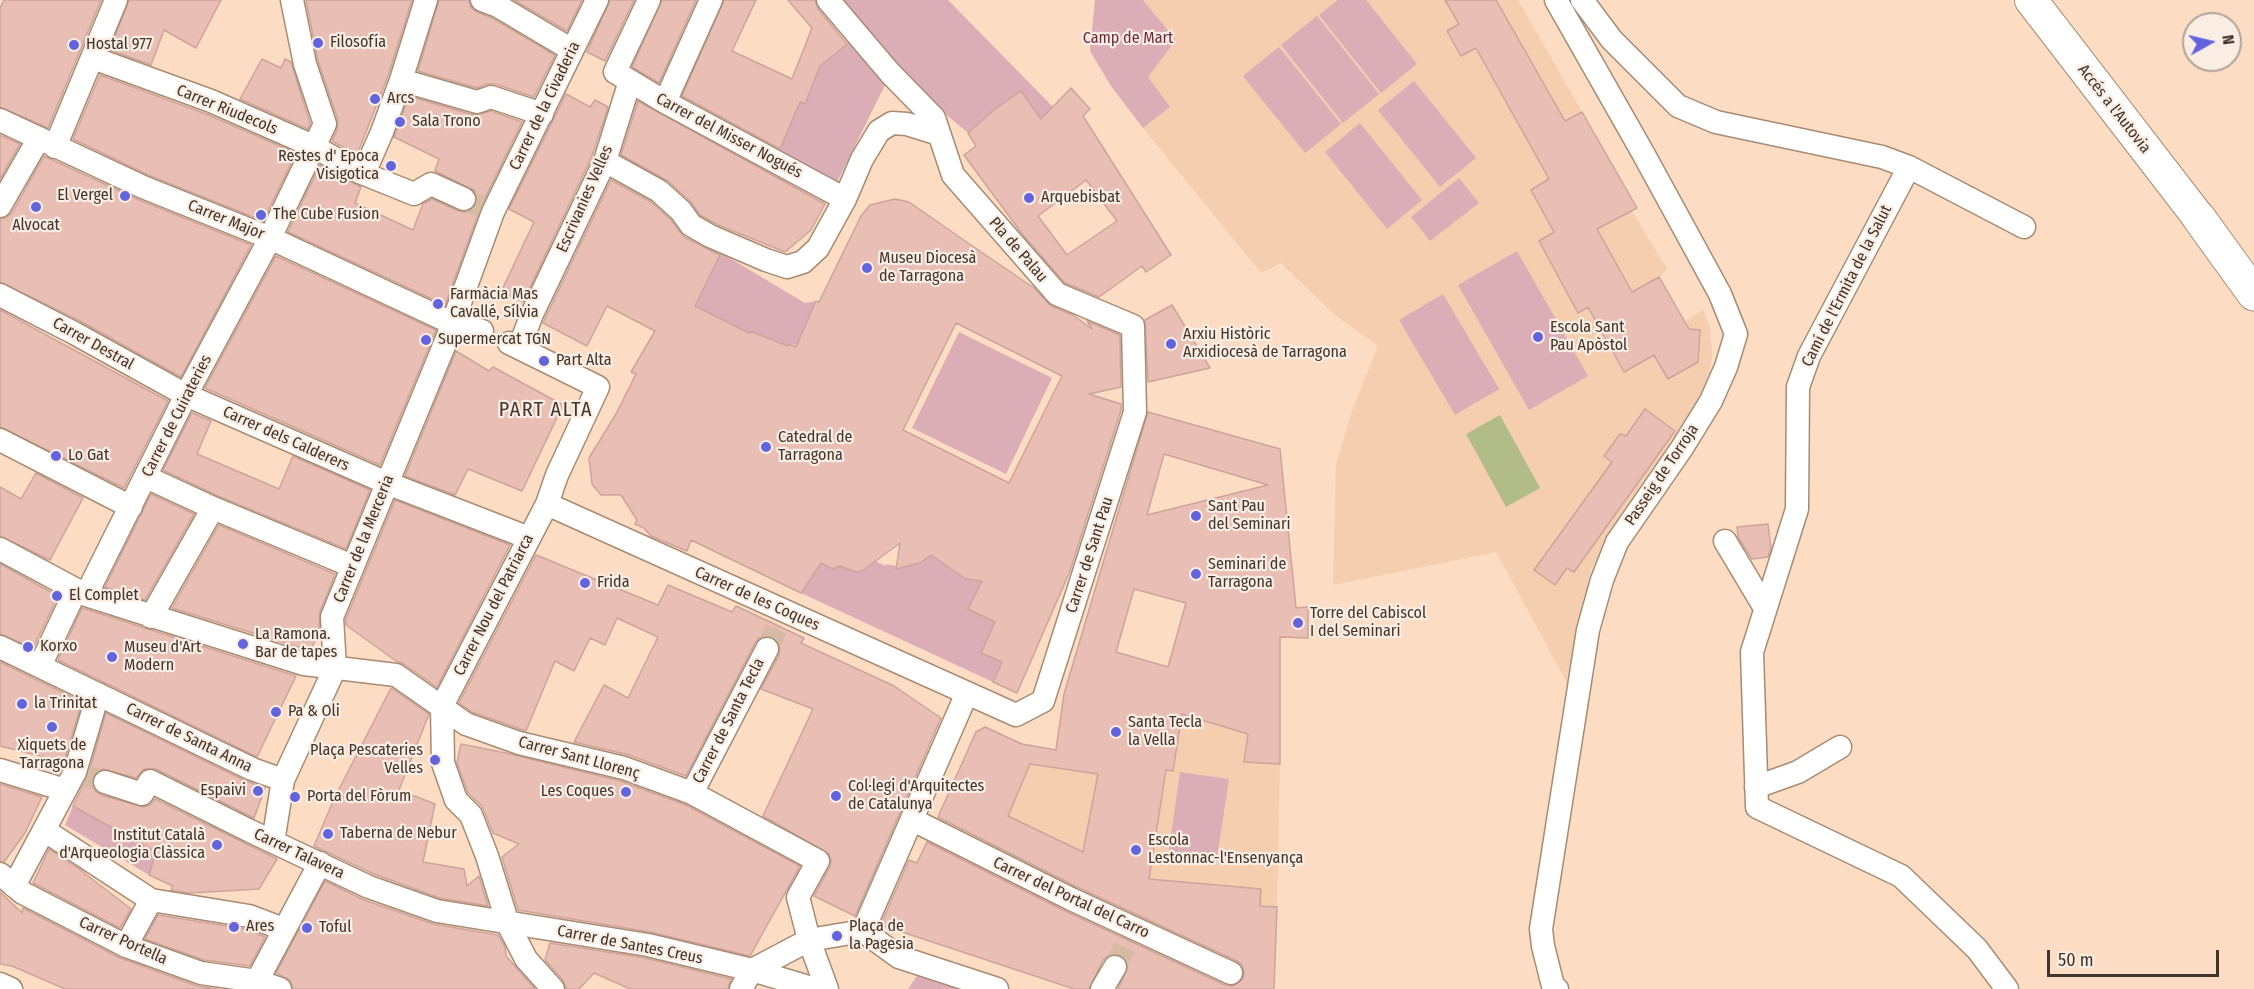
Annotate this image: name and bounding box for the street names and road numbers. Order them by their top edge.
street label: Carrer de la Civaderia [506,39,584,173]
street label: Accés a l'Autovia [2073,61,2155,157]
street label: Carrer Riudecols [174,81,280,139]
street label: Carrer del Misser Nogués [653,89,805,183]
street label: Escrivanies Velles [553,142,617,256]
street label: Carrer Major [185,196,267,244]
street label: Camí de l'Ermita de la Salut [1798,202,1896,370]
street label: Pla de Palau [985,214,1051,286]
street label: Carrer Destral [49,314,137,374]
street label: Carrer de Cuirateries [138,352,216,480]
street label: Carrer dels Calderers [220,402,352,476]
street label: Passeig de Torroja [1621,421,1703,529]
street label: Carrer de la Merceria [330,472,398,606]
street label: Carrer de Sant Pau [1062,495,1118,615]
street label: Carrer Nou del Patriarca [450,531,538,679]
street label: Carrer de les Coques [692,563,822,635]
street label: Carrer de Santa Tecla [689,655,769,787]
street label: Carrer de Santa Anna [123,699,255,777]
street label: Carrer Sant Llorenç [516,733,642,783]
street label: Carrer Talavera [251,825,347,883]
street label: Carrer del Portal del Carro [990,853,1152,943]
street label: Carrer Portella [76,913,170,969]
street label: Carrer de Santes Creus [556,921,704,969]

